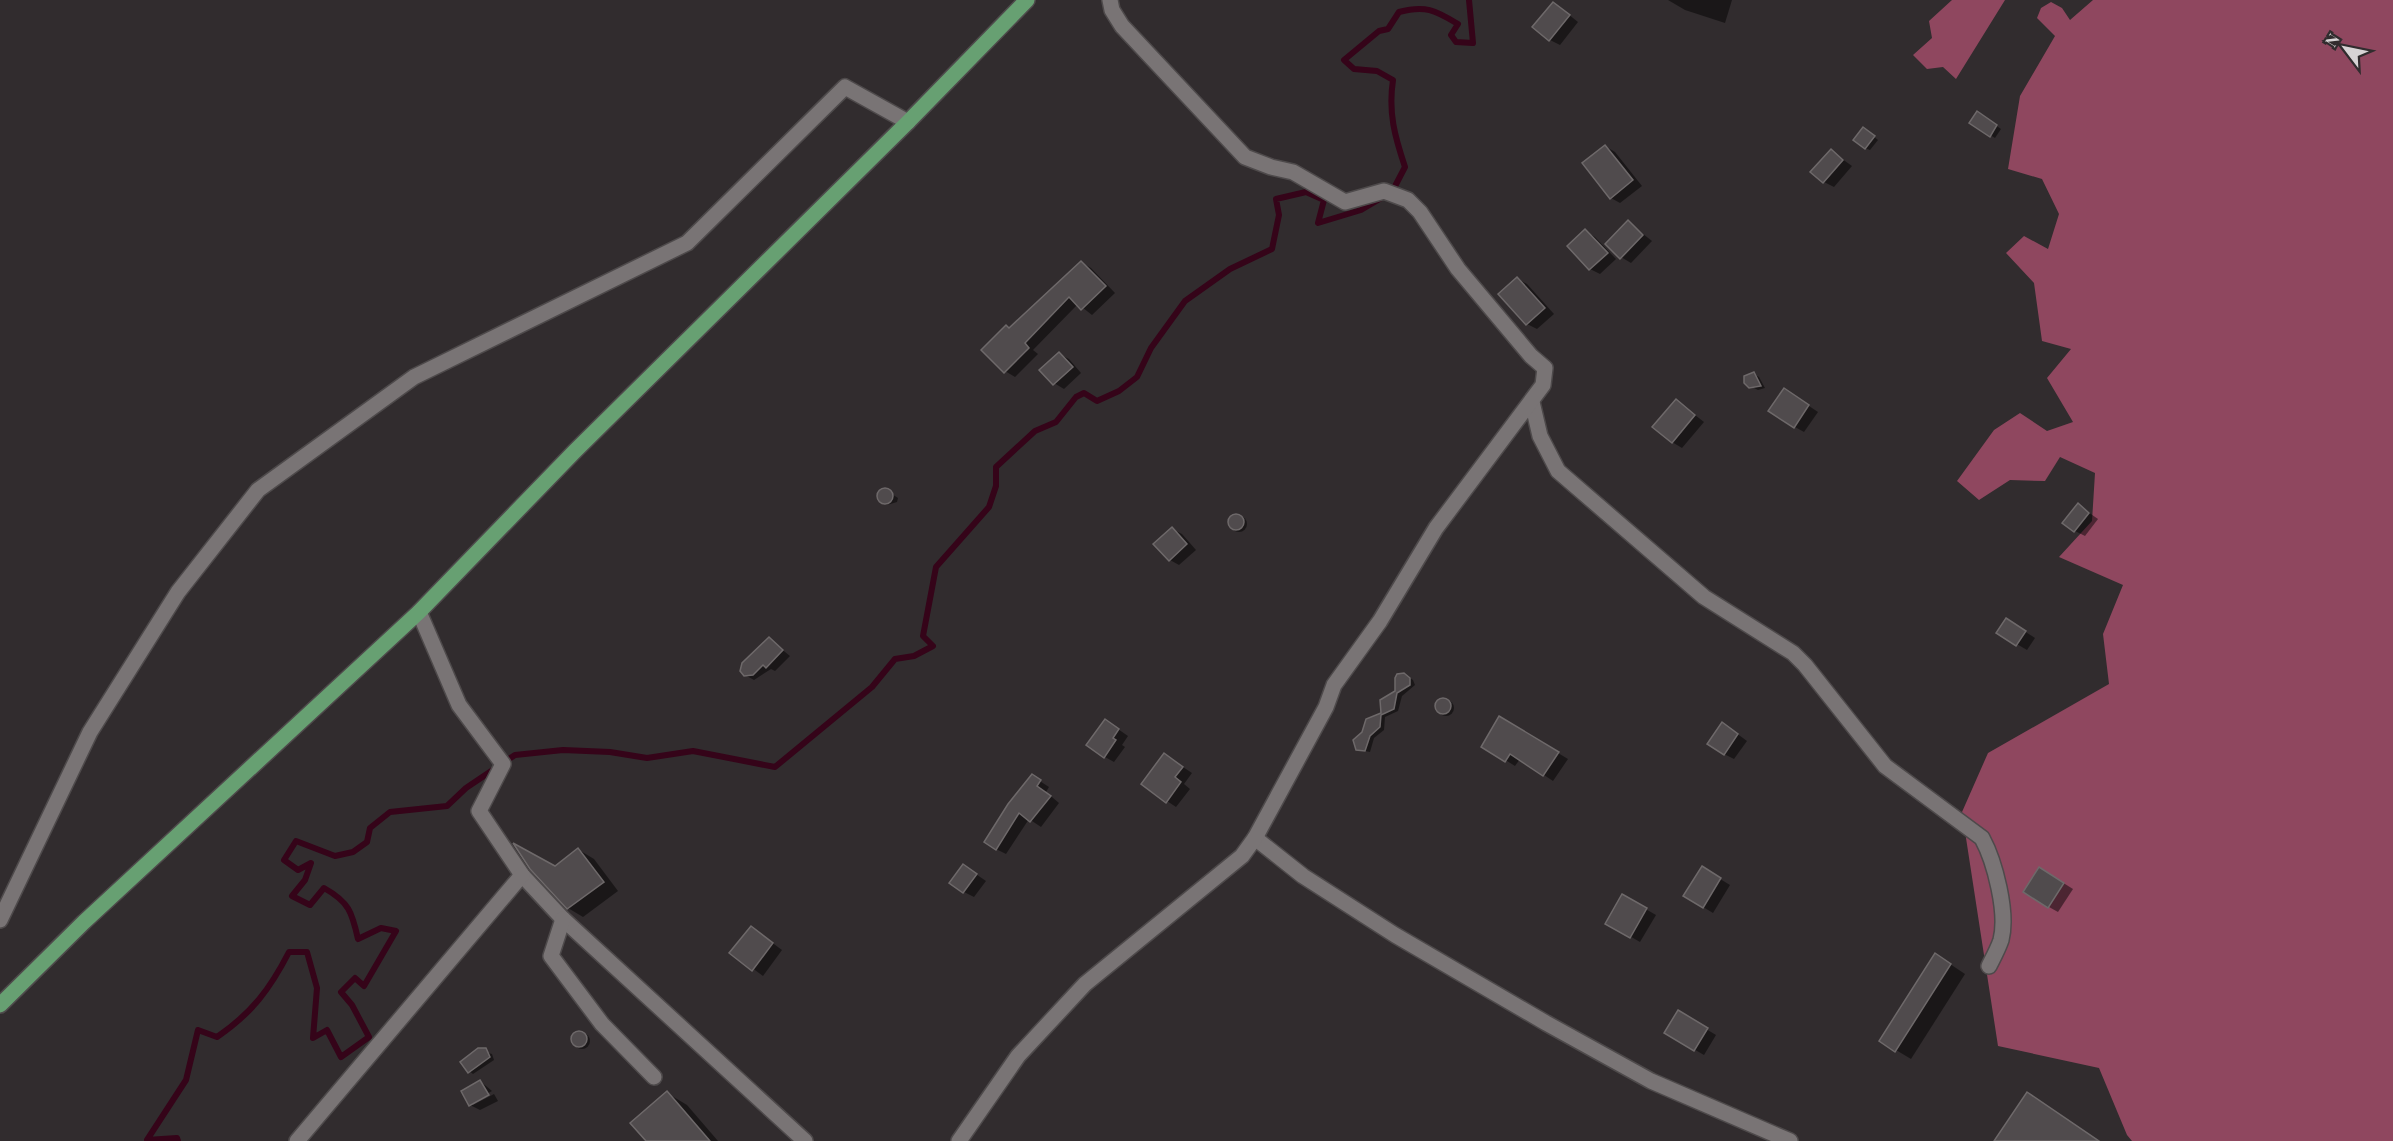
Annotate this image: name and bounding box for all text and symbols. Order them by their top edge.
north arrow [2315,18,2375,78]
text: N [2320,29,2344,50]

